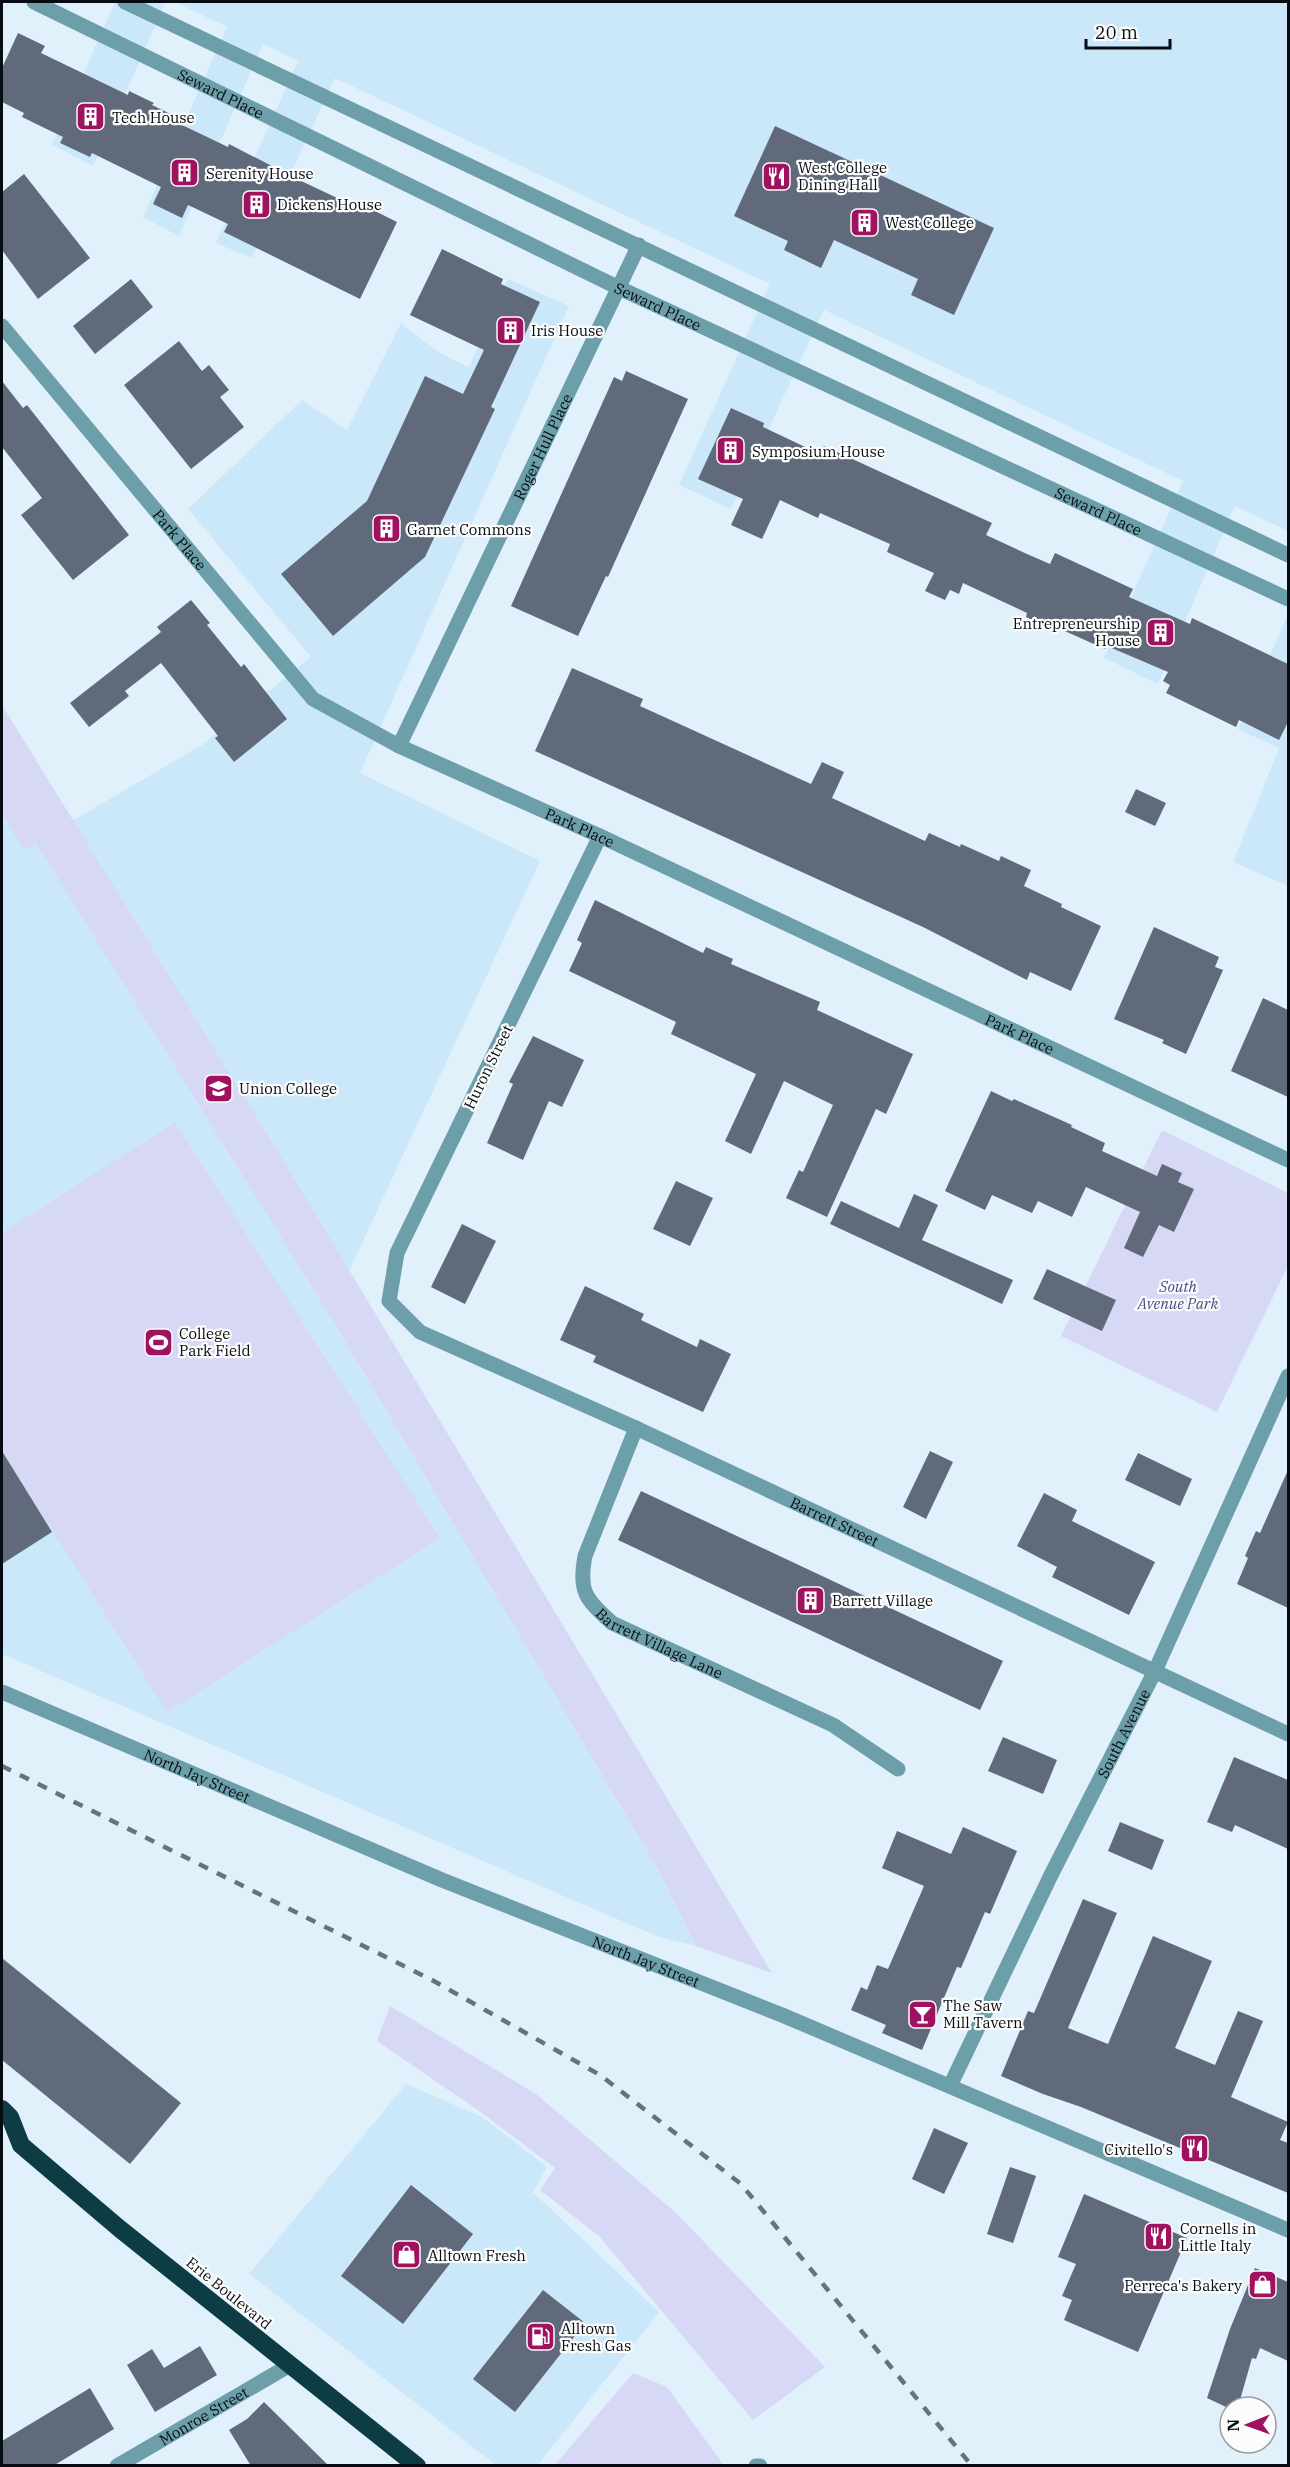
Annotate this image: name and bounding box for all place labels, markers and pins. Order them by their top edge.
building icon: Tech House [75,101,107,133]
place label: Tech House [112,108,195,127]
building icon: Serenity House [169,157,201,189]
place label: West College Dining Hall [798,158,887,194]
restaurant icon: West College Dining Hall [761,160,793,192]
place label: Serenity House [206,164,314,183]
building icon: Dickens House [240,188,272,220]
place label: Dickens House [277,195,382,214]
building icon: West College [848,206,880,238]
place label: West College [885,213,974,232]
building icon: Iris House [494,314,526,346]
place label: Iris House [531,321,603,340]
building icon: Symposium House [715,435,747,467]
place label: Symposium House [752,442,885,461]
building icon: Garnet Commons [370,513,402,545]
place label: Garnet Commons [407,520,531,539]
place label: Entrepreneurship House [1013,614,1140,650]
building icon: Entrepreneurship House [1145,616,1177,648]
school or university icon: Union College [202,1072,234,1104]
place label: Union College [239,1079,337,1098]
place label: College Park Field [179,1324,251,1360]
sports icon: College Park Field [142,1326,174,1358]
building icon: Barrett Village [795,1584,827,1616]
place label: Barrett Village [832,1591,933,1610]
place label: The Saw Mill Tavern [943,1996,1023,2032]
bar icon: The Saw Mill Tavern [906,1998,938,2030]
restaurant icon: Civitello's [1178,2133,1210,2165]
place label: Civitello's [1104,2140,1173,2159]
place label: Cornells in Little Italy [1180,2219,1257,2255]
restaurant icon: Cornells in Little Italy [1143,2221,1175,2253]
shop icon: Alltown Fresh [391,2239,423,2271]
place label: Alltown Fresh [428,2246,526,2265]
shop icon: Perreca's Bakery [1247,2269,1279,2301]
place label: Perreca's Bakery [1124,2276,1242,2295]
place label: Alltown Fresh Gas [561,2319,631,2355]
fuel station icon: Alltown Fresh Gas [524,2321,556,2353]

